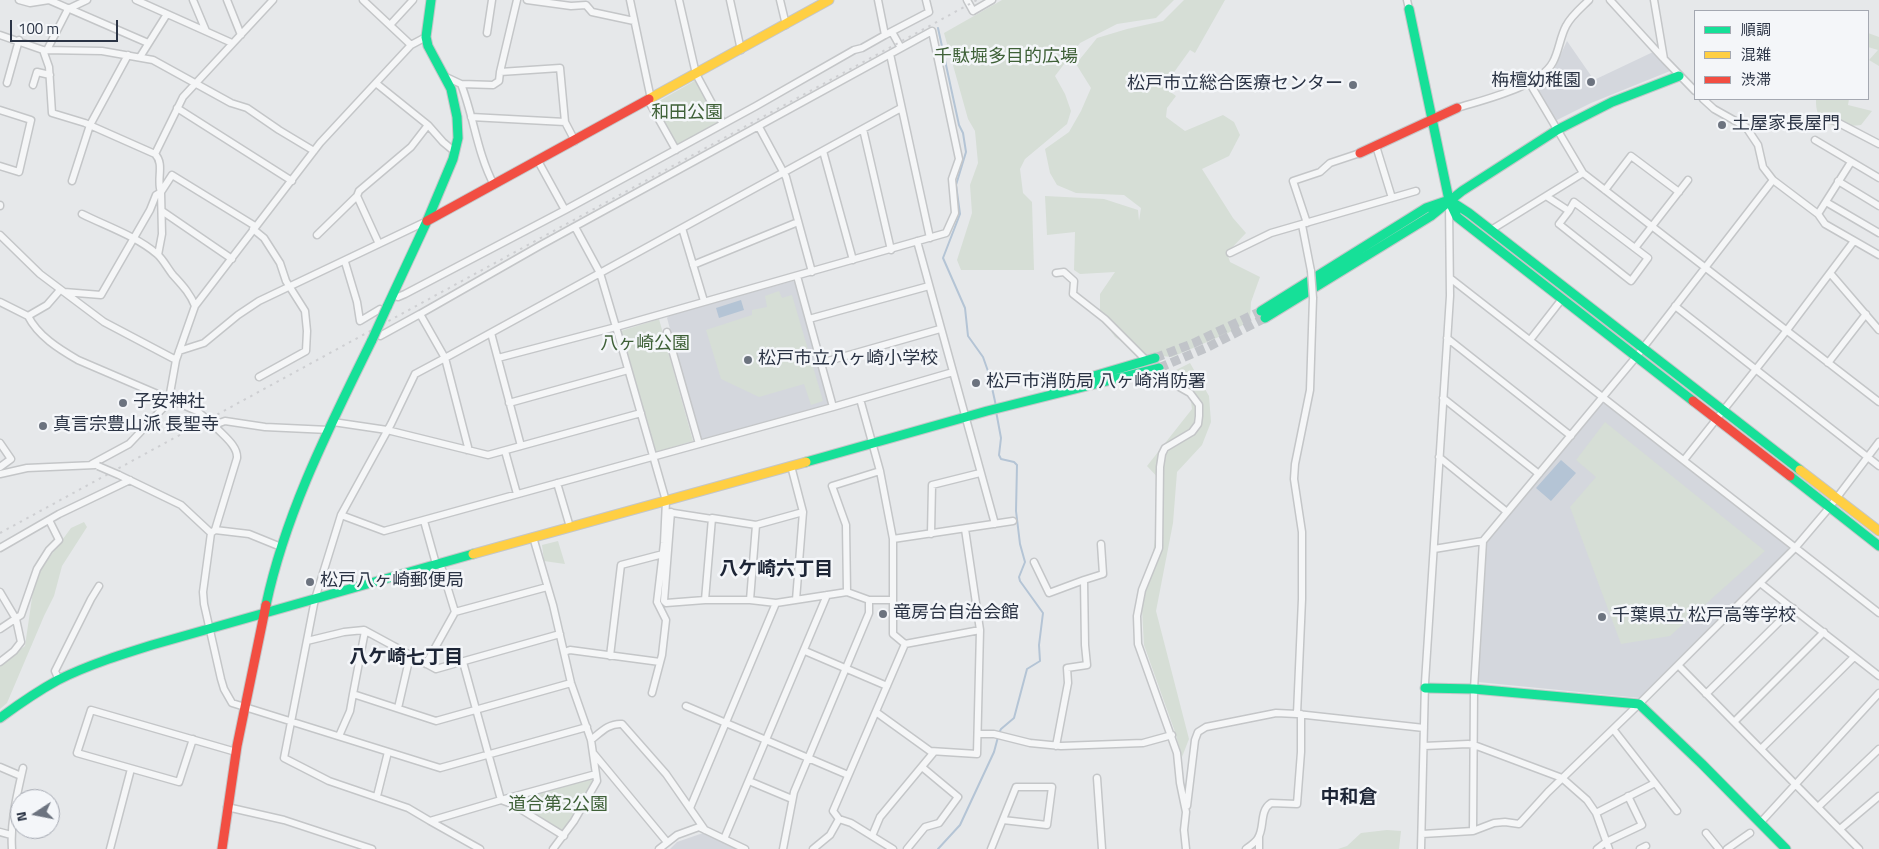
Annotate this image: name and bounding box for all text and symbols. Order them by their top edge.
scale bar [12,10,120,42]
legend [1694,10,1869,100]
text: 100 m [18,17,59,40]
text: 順調 [1741,18,1771,41]
text: 混雑 [1741,43,1771,66]
park label: 千駄堀多目的広場 [934,47,1078,69]
text: 渋滞 [1741,68,1771,91]
place label: 栴檀幼稚園 [1491,71,1581,93]
place label: 松戸市立総合医療センター [1127,74,1343,96]
marker: 栴檀幼稚園 [1585,76,1597,88]
marker: 松戸市立総合医療センター [1347,79,1359,91]
park label: 和田公園 [651,103,723,125]
place label: 土屋家長屋門 [1732,114,1840,136]
marker: 土屋家長屋門 [1716,119,1728,131]
park label: 八ヶ崎公園 [600,334,690,356]
place label: 松戸市立八ヶ崎小学校 [758,349,938,371]
marker: 松戸市立八ヶ崎小学校 [742,354,754,366]
place label: 松戸市消防局 八ヶ崎消防署 [986,372,1206,394]
marker: 松戸市消防局 八ヶ崎消防署 [970,377,982,389]
place label: 子安神社 [133,392,205,414]
marker: 子安神社 [117,397,129,409]
place label: 真言宗豊山派 長聖寺 [53,415,219,437]
marker: 真言宗豊山派 長聖寺 [37,420,49,432]
district label: 八ケ崎六丁目 [719,559,833,581]
place label: 松戸八ヶ崎郵便局 [320,571,464,593]
marker: 松戸八ヶ崎郵便局 [304,576,316,588]
place label: 竜房台自治会館 [893,603,1019,625]
place label: 千葉県立 松戸高等学校 [1612,606,1796,628]
marker: 竜房台自治会館 [877,608,889,620]
marker: 千葉県立 松戸高等学校 [1596,611,1608,623]
district label: 八ケ崎七丁目 [349,647,463,669]
district label: 中和倉 [1321,787,1377,809]
north arrow [10,789,60,839]
park label: 道合第2公園 [508,795,608,817]
text: N [10,810,32,824]

